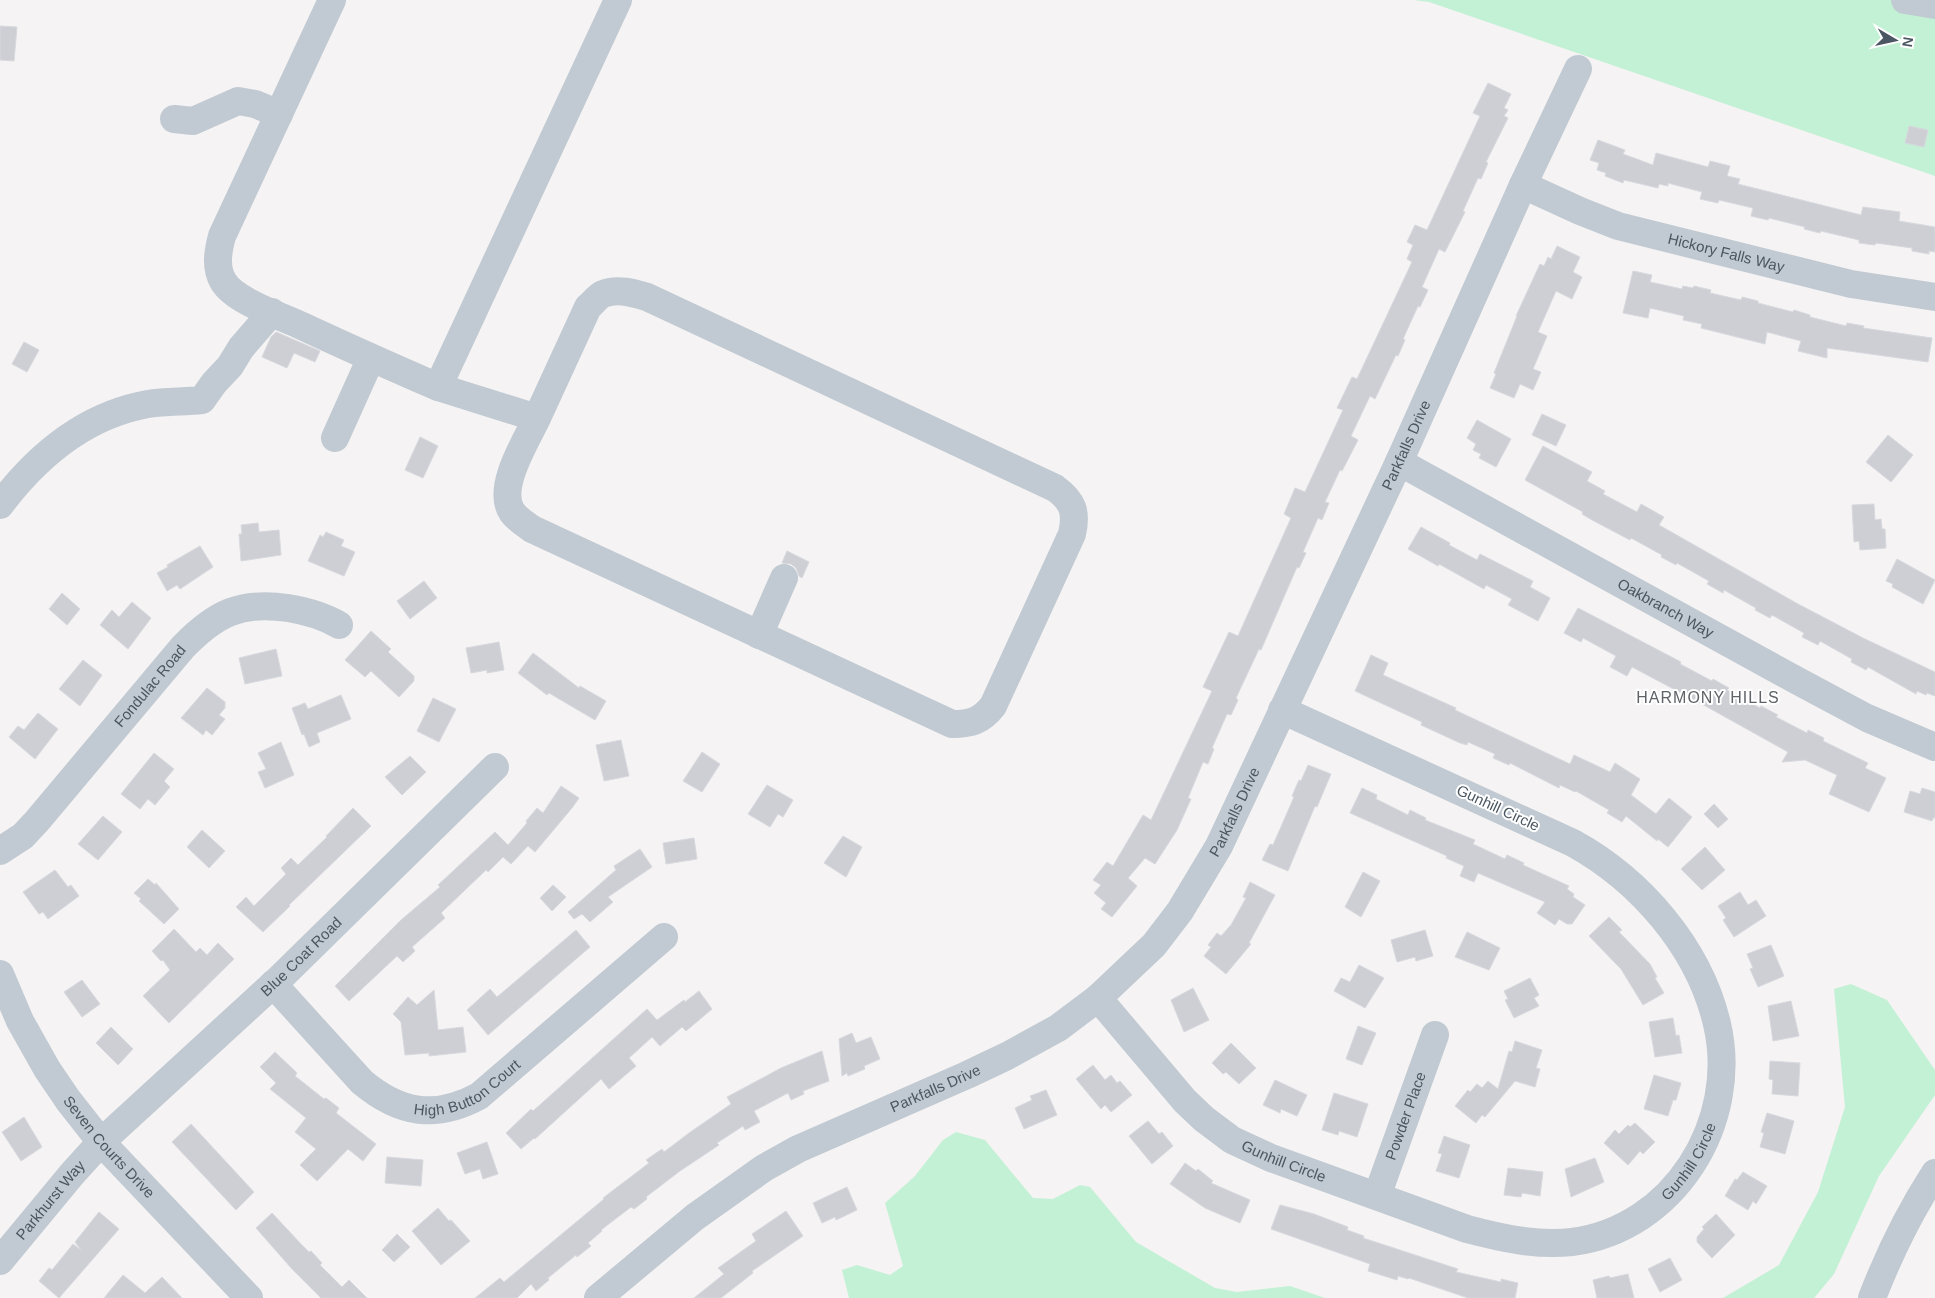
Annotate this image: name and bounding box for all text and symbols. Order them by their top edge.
north arrow [1870,15,1920,65]
text: N [1899,36,1917,48]
street label: Hickory Falls Way [1666,230,1787,275]
street label: Parkfalls Drive [1378,397,1434,493]
street label: Oakbranch Way [1615,575,1717,641]
street label: Fondulac Road [111,641,189,730]
district label: HARMONY HILLS [1636,689,1780,706]
street label: Parkfalls Drive [1206,765,1263,860]
street label: Gunhill Circle [1454,781,1542,834]
street label: Blue Coat Road [257,913,345,999]
street label: High Button Court [413,1055,524,1118]
street label: Parkfalls Drive [888,1061,983,1116]
street label: Powder Place [1382,1069,1429,1162]
street label: Seven Courts Drive [60,1092,158,1201]
street label: Gunhill Circle [1658,1120,1719,1204]
street label: Gunhill Circle [1239,1137,1328,1185]
street label: Parkhurst Way [12,1156,88,1243]

